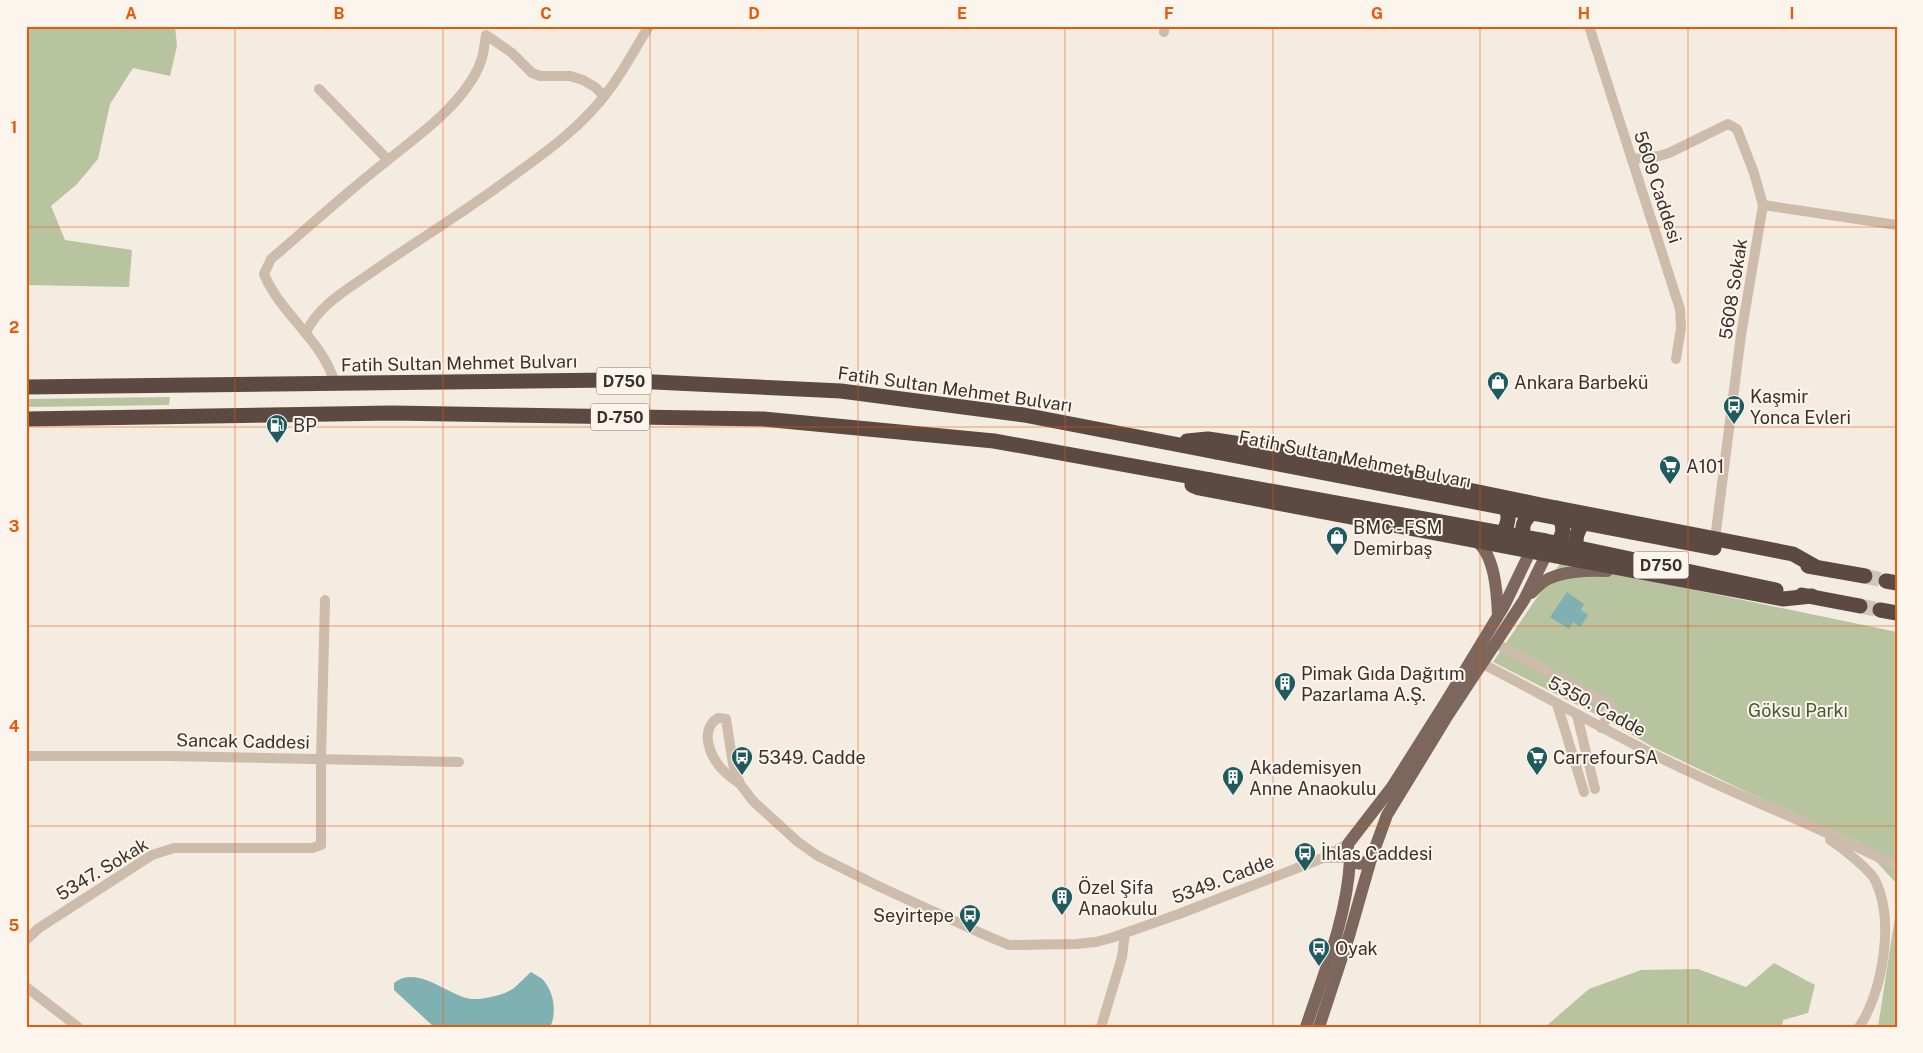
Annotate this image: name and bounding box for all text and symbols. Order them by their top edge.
text: A [125,4,137,23]
text: B [334,4,345,23]
text: C [540,4,552,23]
text: D [748,4,760,23]
text: E [957,4,967,23]
text: F [1164,4,1174,23]
text: G [1371,4,1383,23]
text: H [1578,4,1590,23]
text: I [1790,4,1794,23]
text: 1 [11,118,17,137]
street label: 5609 Caddesi [1630,128,1686,246]
street label: 5608 Sokak [1715,237,1751,341]
text: 2 [9,318,19,337]
street label: Fatih Sultan Mehmet Bulvarı [341,350,577,376]
street label: Fatih Sultan Mehmet Bulvarı [836,362,1074,416]
road number: D750 [596,368,652,394]
shop icon: Ankara Barbekü [1486,370,1510,401]
place label: Ankara Barbekü [1514,372,1648,393]
place label: Kaşmir Yonca Evleri [1750,386,1851,428]
bus stop icon: Kaşmir Yonca Evleri [1722,394,1746,425]
road number: D-750 [591,404,649,431]
fuel station icon: BP [265,413,289,444]
place label: BP [293,415,317,436]
street label: Fatih Sultan Mehmet Bulvarı [1237,426,1473,492]
supermarket icon: A101 [1658,454,1682,485]
place label: A101 [1686,456,1724,477]
text: 3 [9,517,19,536]
place label: BMC - FSM Demirbaş [1353,517,1443,559]
shop icon: BMC - FSM Demirbaş [1325,525,1349,556]
road number: D750 [1634,552,1688,578]
place label: Pimak Gıda Dağıtım Pazarlama A.Ş. [1301,663,1465,705]
building icon: Pimak Gıda Dağıtım Pazarlama A.Ş. [1273,671,1297,702]
street label: 5350. Cadde [1545,671,1649,741]
park label: Göksu Parkı [1748,700,1848,721]
text: 4 [9,717,20,736]
street label: Sancak Caddesi [176,729,310,753]
bus stop icon: 5349. Cadde [730,745,754,776]
supermarket icon: CarrefourSA [1525,745,1549,776]
place label: 5349. Cadde [758,747,866,768]
place label: CarrefourSA [1553,747,1659,768]
place label: Akademisyen Anne Anaokulu [1249,757,1376,799]
building icon: Akademisyen Anne Anaokulu [1221,765,1245,796]
street label: 5347. Sokak [52,833,152,905]
bus stop icon: İhlas Caddesi [1293,841,1317,872]
place label: İhlas Caddesi [1321,842,1433,864]
street label: 5349. Cadde [1169,850,1277,908]
place label: Özel Şifa Anaokulu [1078,876,1157,919]
building icon: Özel Şifa Anaokulu [1050,885,1074,916]
bus stop icon: Seyirtepe [958,903,982,934]
place label: Seyirtepe [873,905,954,926]
text: 5 [9,916,20,935]
bus stop icon: Oyak [1307,936,1331,967]
place label: Oyak [1335,938,1378,959]

